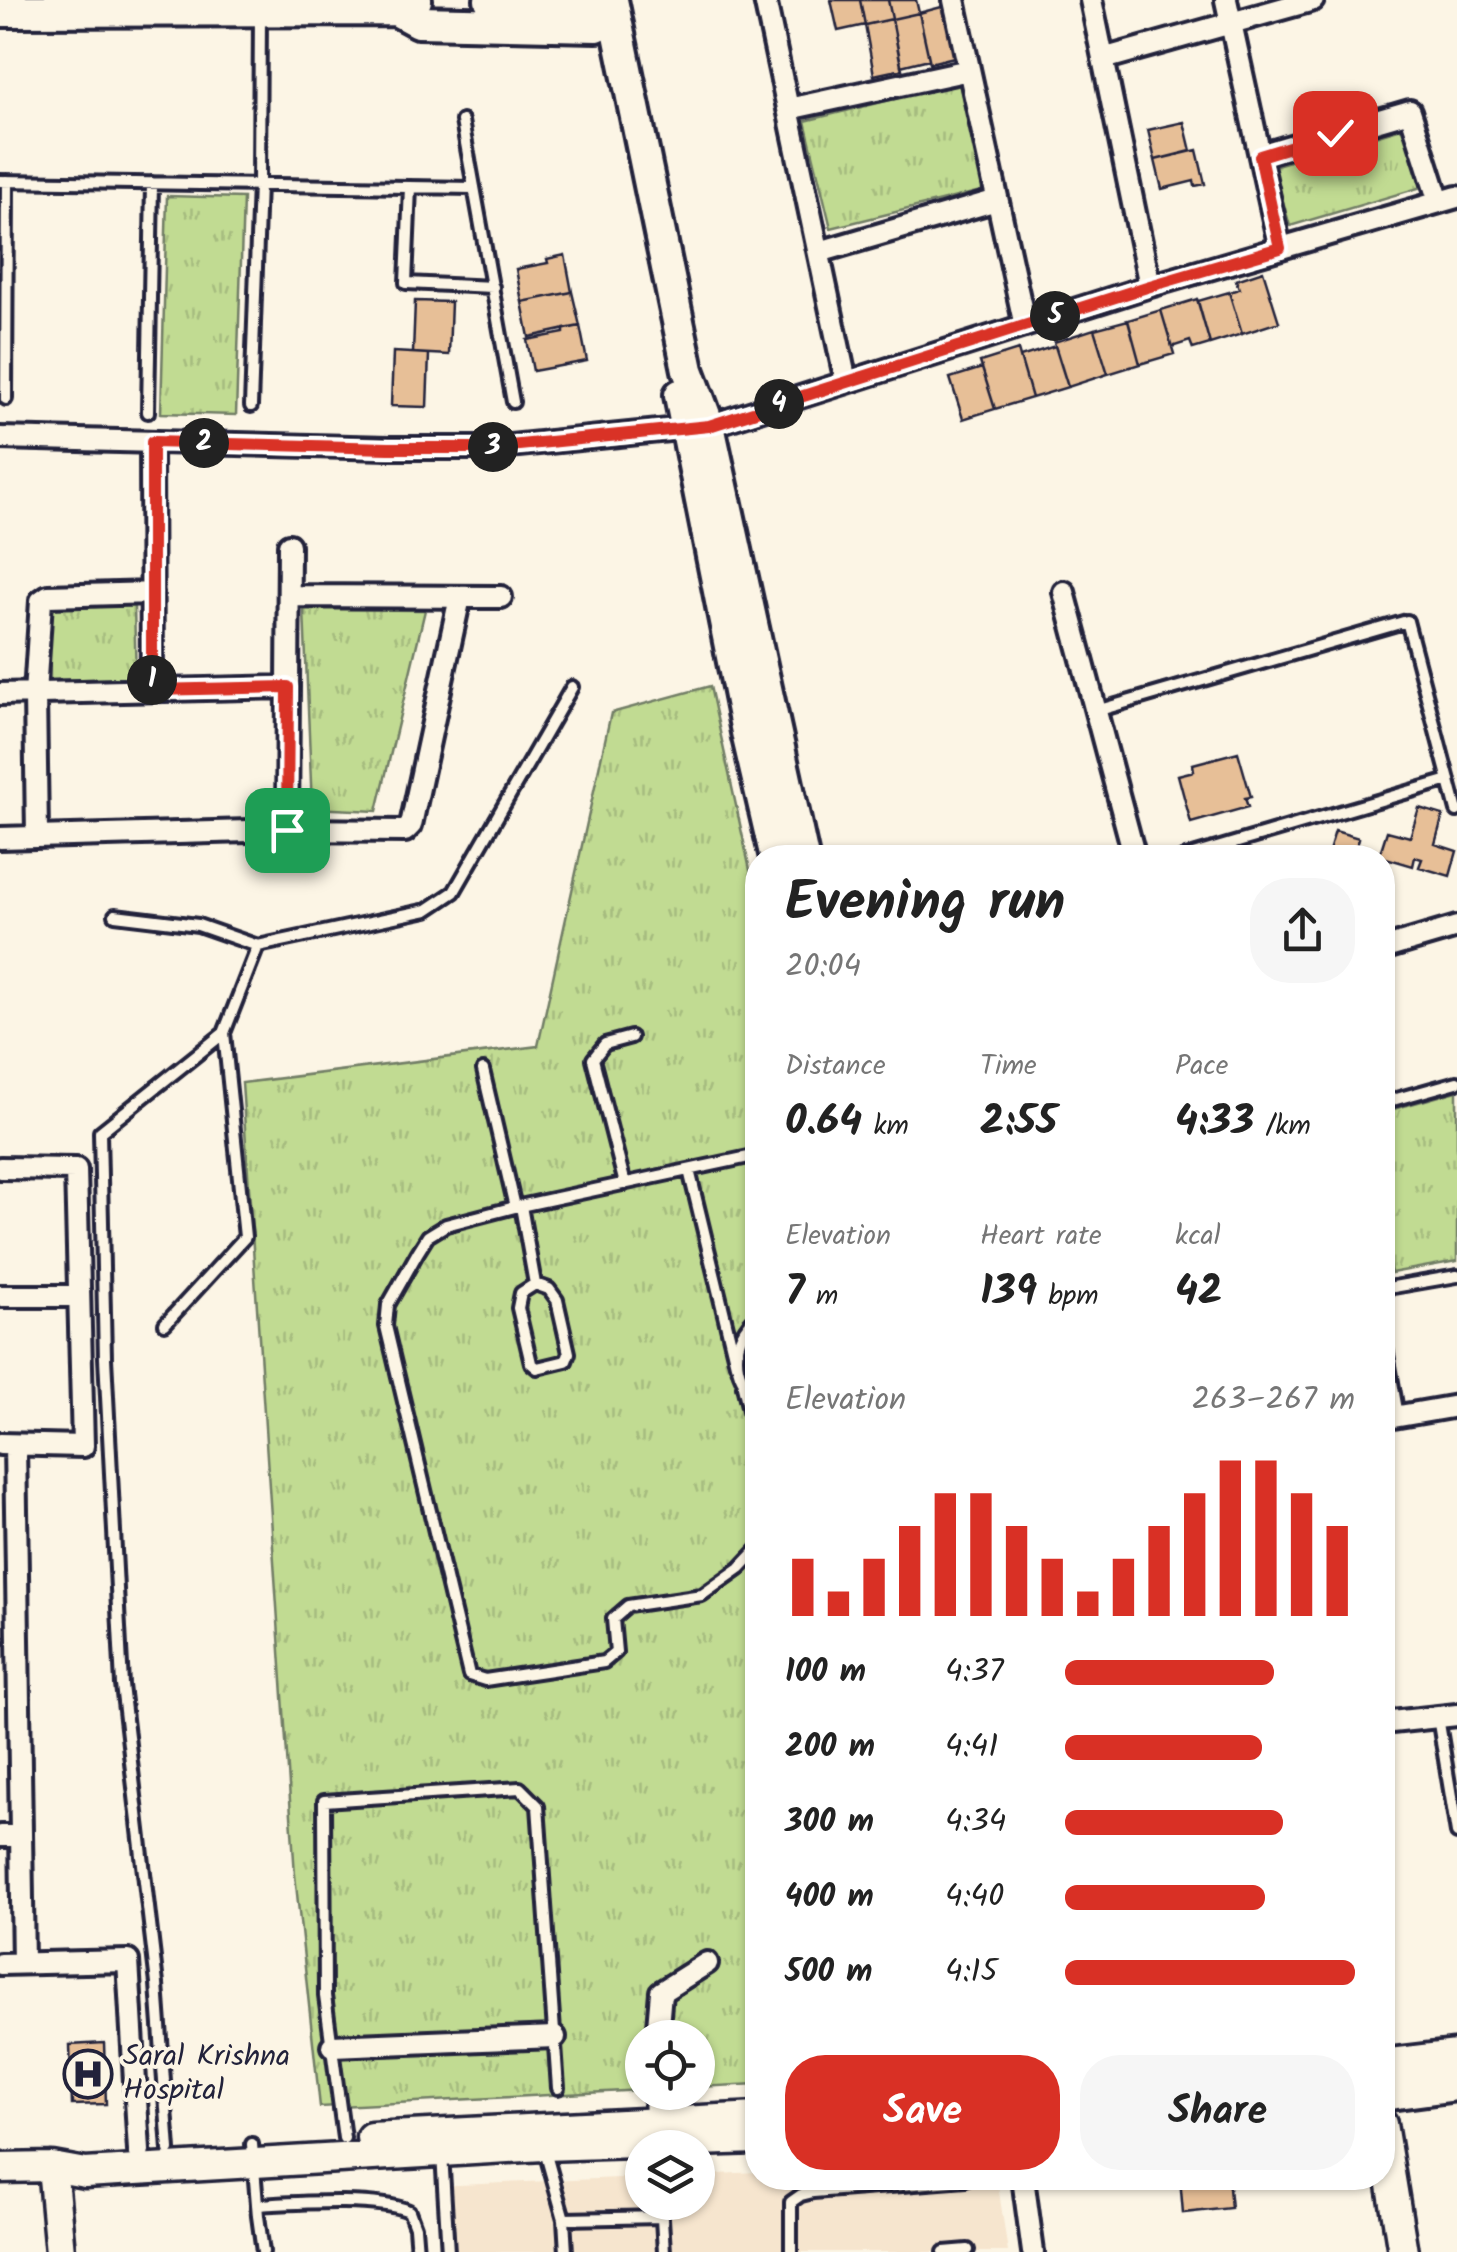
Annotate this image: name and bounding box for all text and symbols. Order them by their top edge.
pin [1293,91,1378,176]
icon: check [1308,106,1363,161]
pin: 5 [1030,291,1080,341]
text: 5 [1048,293,1062,338]
pin: 4 [754,379,804,429]
text: 4 [771,381,787,426]
pin: 2 [179,418,229,468]
text: 2 [196,420,212,465]
pin: 3 [468,422,518,472]
text: 3 [485,424,501,469]
pin: 1 [127,655,177,705]
text: 1 [148,657,156,702]
pin [245,788,330,873]
icon: arrive [260,803,315,858]
text: Evening run [785,861,1065,948]
button: share [1250,878,1355,983]
text: 20:04 [785,942,861,993]
text: Distance [785,1044,886,1089]
text: Time [980,1044,1037,1089]
text: Pace [1175,1044,1228,1089]
text: 0.64 [785,1089,862,1156]
text: 2:55 [980,1089,1057,1156]
text: 4:33 [1175,1089,1254,1156]
text: km [862,1104,909,1149]
text: /km [1254,1104,1311,1149]
text: Elevation [785,1214,891,1259]
text: Heart rate [980,1214,1102,1259]
text: kcal [1175,1214,1221,1259]
text: 7 [785,1259,805,1326]
text: 139 [980,1259,1037,1326]
text: 42 [1175,1259,1222,1326]
text: m [805,1274,838,1319]
text: bpm [1037,1274,1099,1319]
text: Elevation [785,1375,906,1426]
text: 263–267 m [1191,1375,1355,1426]
text: 100 m [785,1647,866,1698]
text: 4:37 [945,1647,1004,1698]
text: 200 m [785,1722,875,1773]
text: 4:41 [945,1722,998,1773]
text: 300 m [785,1797,874,1848]
text: 4:34 [945,1797,1006,1848]
text: 400 m [785,1872,874,1923]
text: 4:40 [945,1872,1004,1923]
text: 500 m [785,1947,873,1998]
text: 4:15 [945,1947,998,1998]
map controls [625,2020,715,2220]
button: locate [625,2020,715,2110]
place label: Saral Krishna Hospital [123,2033,290,2115]
hospital icon: Saral Krishna Hospital [62,2048,114,2100]
button: Save [785,2055,1060,2170]
button: Share [1080,2055,1355,2170]
button: layers [625,2130,715,2220]

